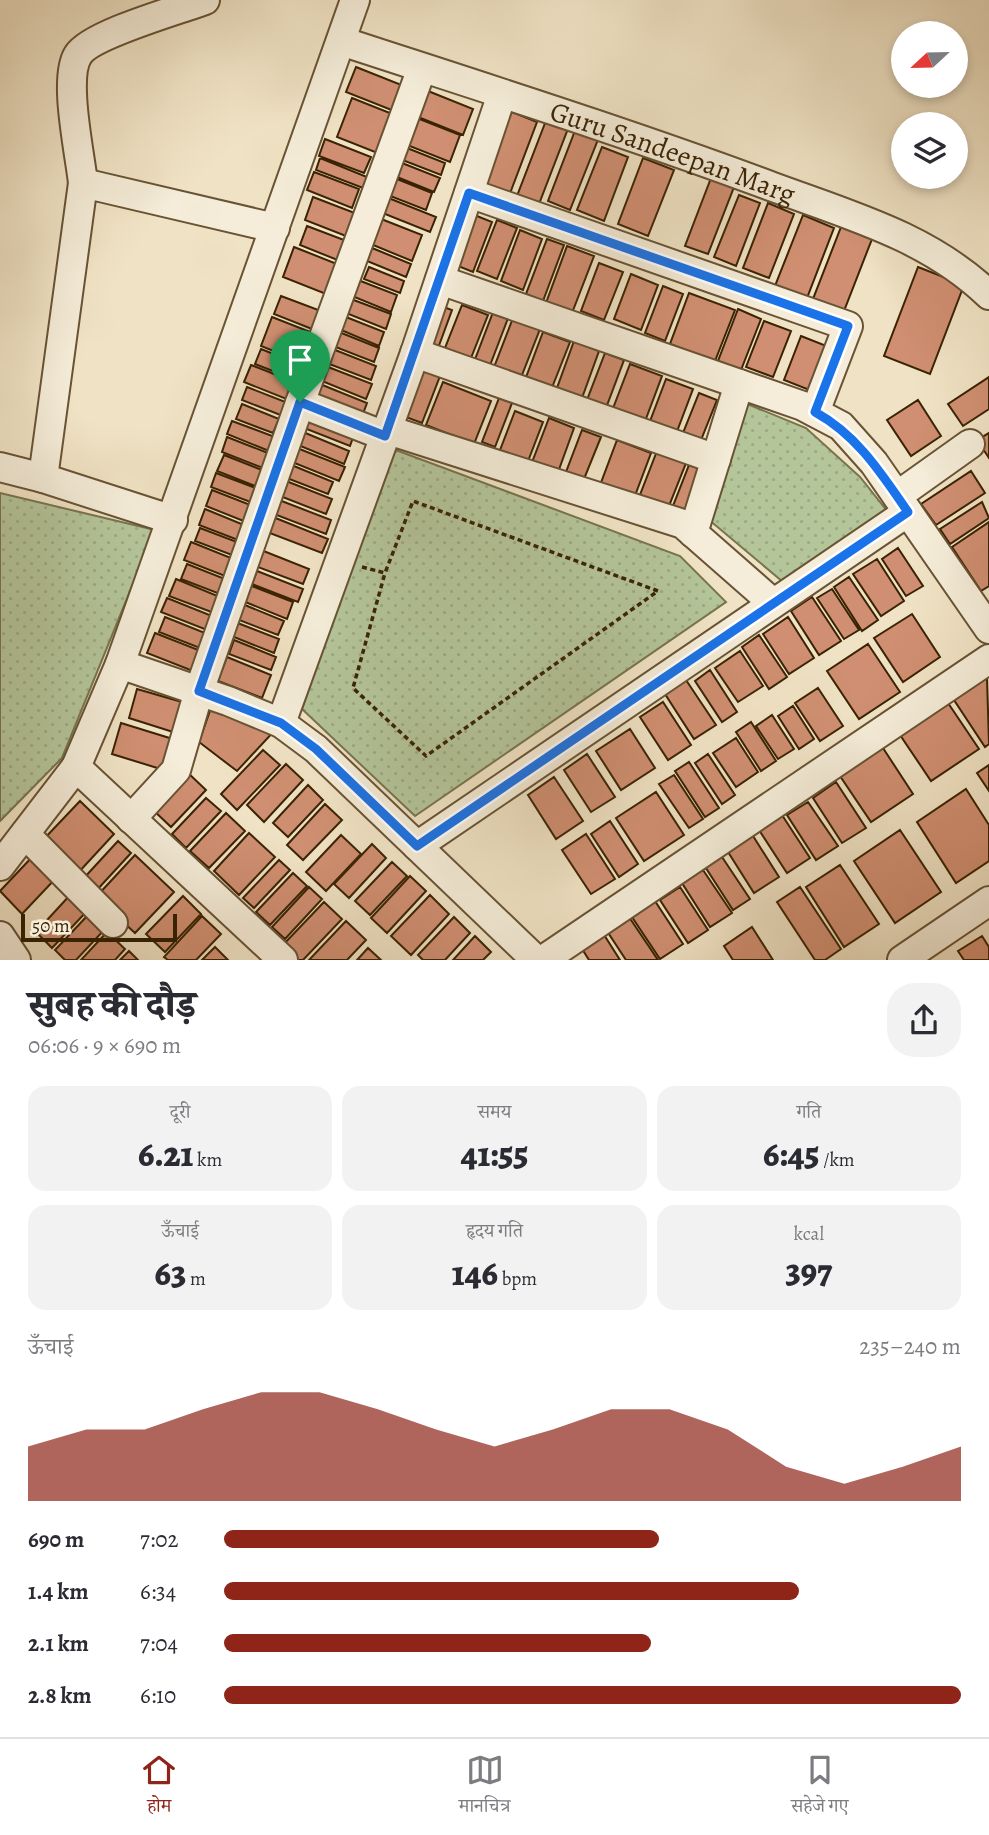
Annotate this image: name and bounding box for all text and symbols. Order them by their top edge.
north arrow [891,21,968,98]
map controls [891,21,968,189]
street label: Guru Sandeepan Marg [545,93,800,214]
button: layers [891,112,968,189]
pin [270,330,330,402]
icon: arrive [281,341,319,379]
scale bar [21,911,177,943]
text: 50 m [32,913,70,939]
text: सुबह की दौड़ [28,978,196,1030]
button: share [887,983,961,1057]
text: 06:06 · 9 × 690 m [28,1030,181,1061]
text: दूरी [170,1099,190,1125]
text: समय [478,1099,511,1125]
text: गति [796,1099,821,1125]
text: 6.21 [138,1130,193,1178]
text: 41:55 [461,1130,528,1178]
text: 6:45 [763,1130,819,1178]
text: km [193,1147,222,1173]
text: /km [819,1147,855,1173]
text: ऊँचाई [161,1218,199,1244]
text: हृदय गति [466,1218,523,1244]
text: kcal [794,1221,824,1247]
text: 397 [785,1247,832,1295]
text: 63 [154,1249,186,1297]
text: 146 [452,1249,498,1297]
text: m [186,1266,206,1292]
text: bpm [498,1266,537,1292]
text: ऊँचाई [28,1331,73,1362]
text: 235–240 m [859,1331,961,1362]
text: 690 m [28,1524,84,1555]
text: 7:02 [140,1524,178,1555]
text: 1.4 km [28,1576,89,1607]
text: 6:34 [140,1576,176,1607]
text: 2.1 km [28,1628,89,1659]
text: 7:04 [140,1628,178,1659]
text: 2.8 km [28,1680,92,1711]
text: 6:10 [140,1680,176,1711]
tab: होम [140,1751,178,1824]
tab: मानचित्र [459,1751,510,1824]
tab: सहेजे गए [791,1751,849,1824]

